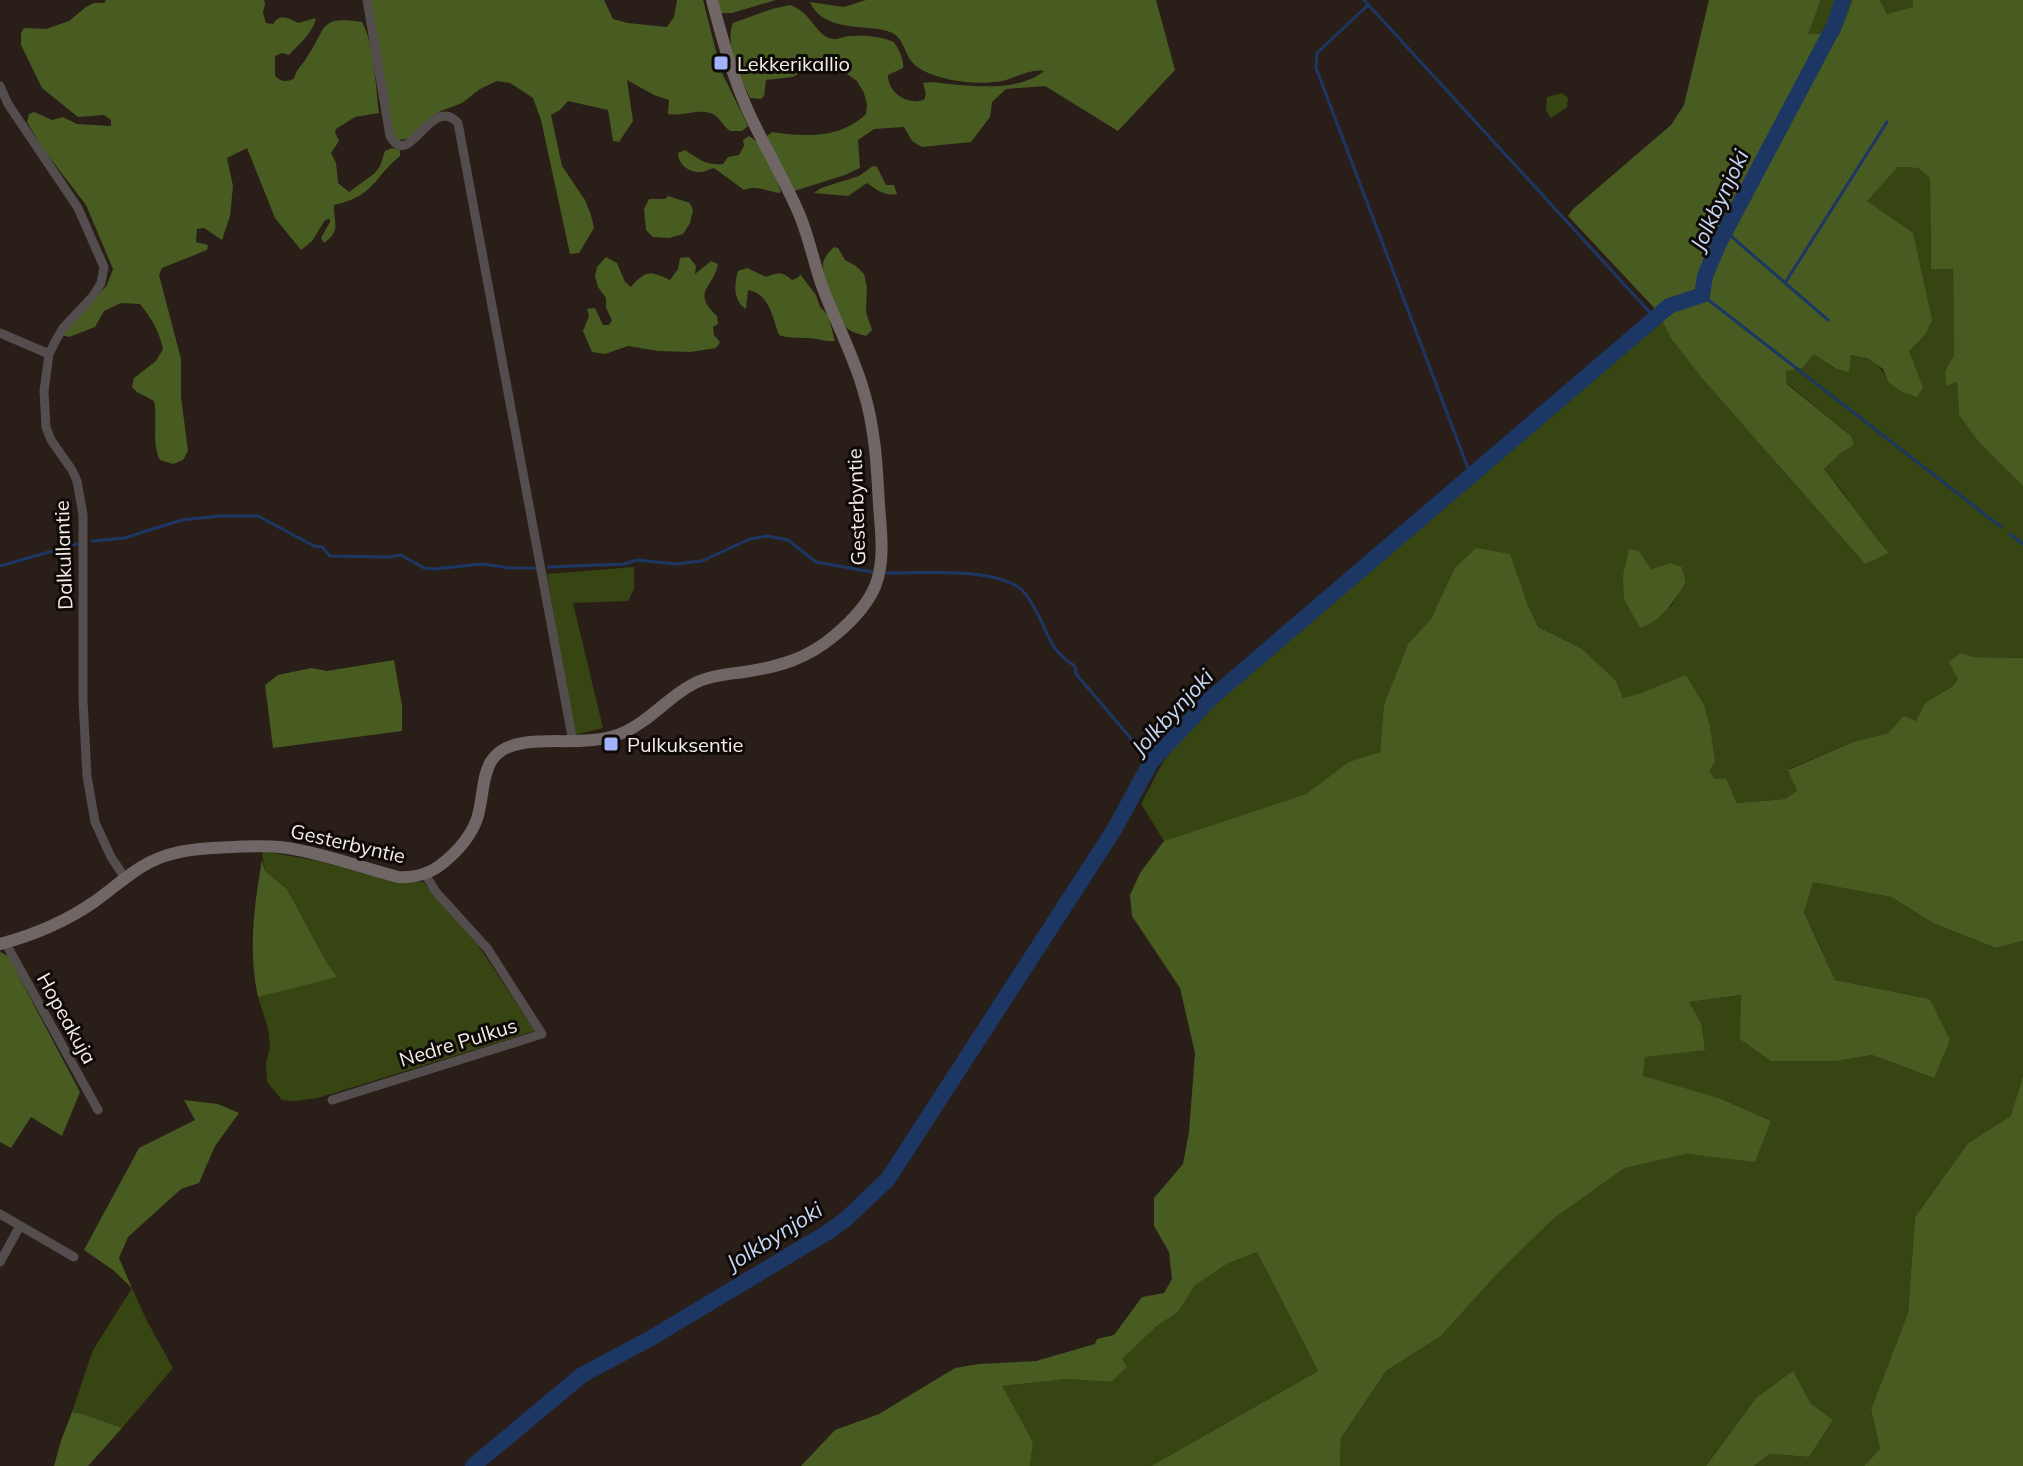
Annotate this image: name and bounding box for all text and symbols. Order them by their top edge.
place label: Lekkerikallio [737,51,850,76]
marker: Lekkerikallio [712,54,730,72]
water label: Jolkbynjoki [1683,144,1755,257]
street label: Gesterbyntie [841,448,871,566]
street label: Dalkullantie [49,500,77,610]
water label: Jolkbynjoki [1123,662,1220,763]
place label: Pulkuksentie [627,732,743,757]
marker: Pulkuksentie [602,735,620,753]
street label: Gesterbyntie [288,818,408,868]
street label: Hopeakuja [32,968,102,1068]
street label: Nedre Pulkus [396,1012,520,1072]
water label: Jolkbynjoki [719,1195,828,1278]

